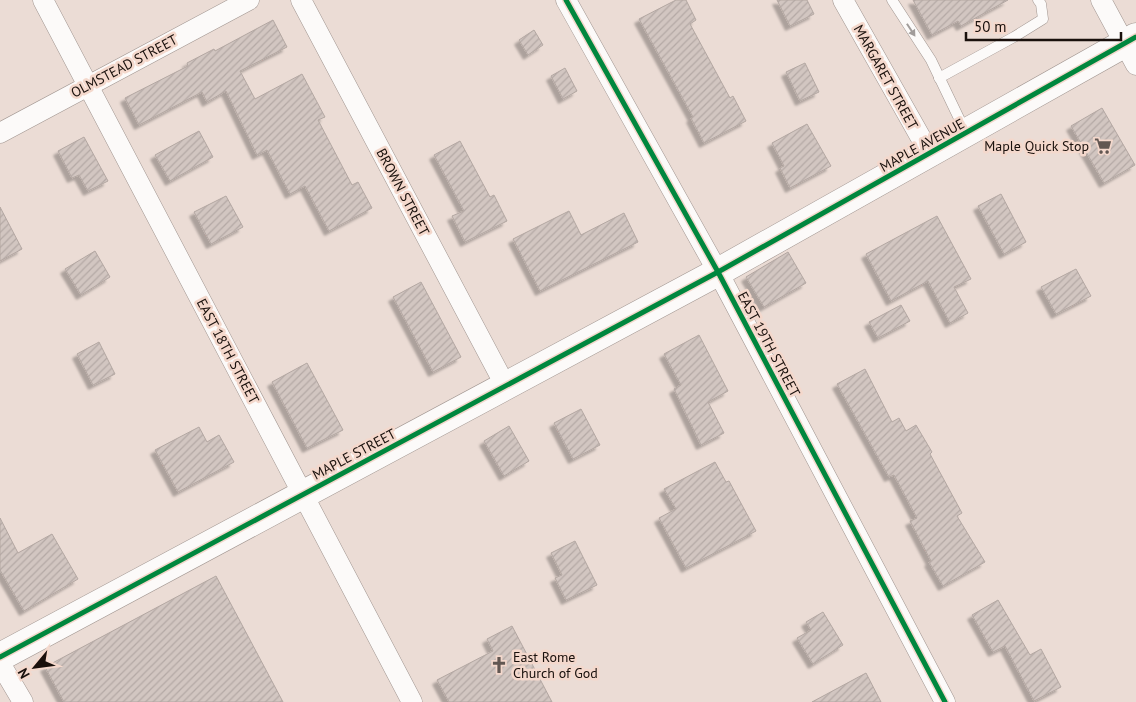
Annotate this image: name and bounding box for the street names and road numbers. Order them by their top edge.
street label: MARGARET STREET [850,22,922,133]
street label: OLMSTEAD STREET [68,30,181,102]
street label: MAPLE AVENUE [876,114,968,176]
street label: BROWN STREET [372,145,434,239]
street label: EAST 19TH STREET [734,288,804,400]
street label: EAST 18TH STREET [193,295,263,407]
street label: MAPLE STREET [309,424,399,484]

